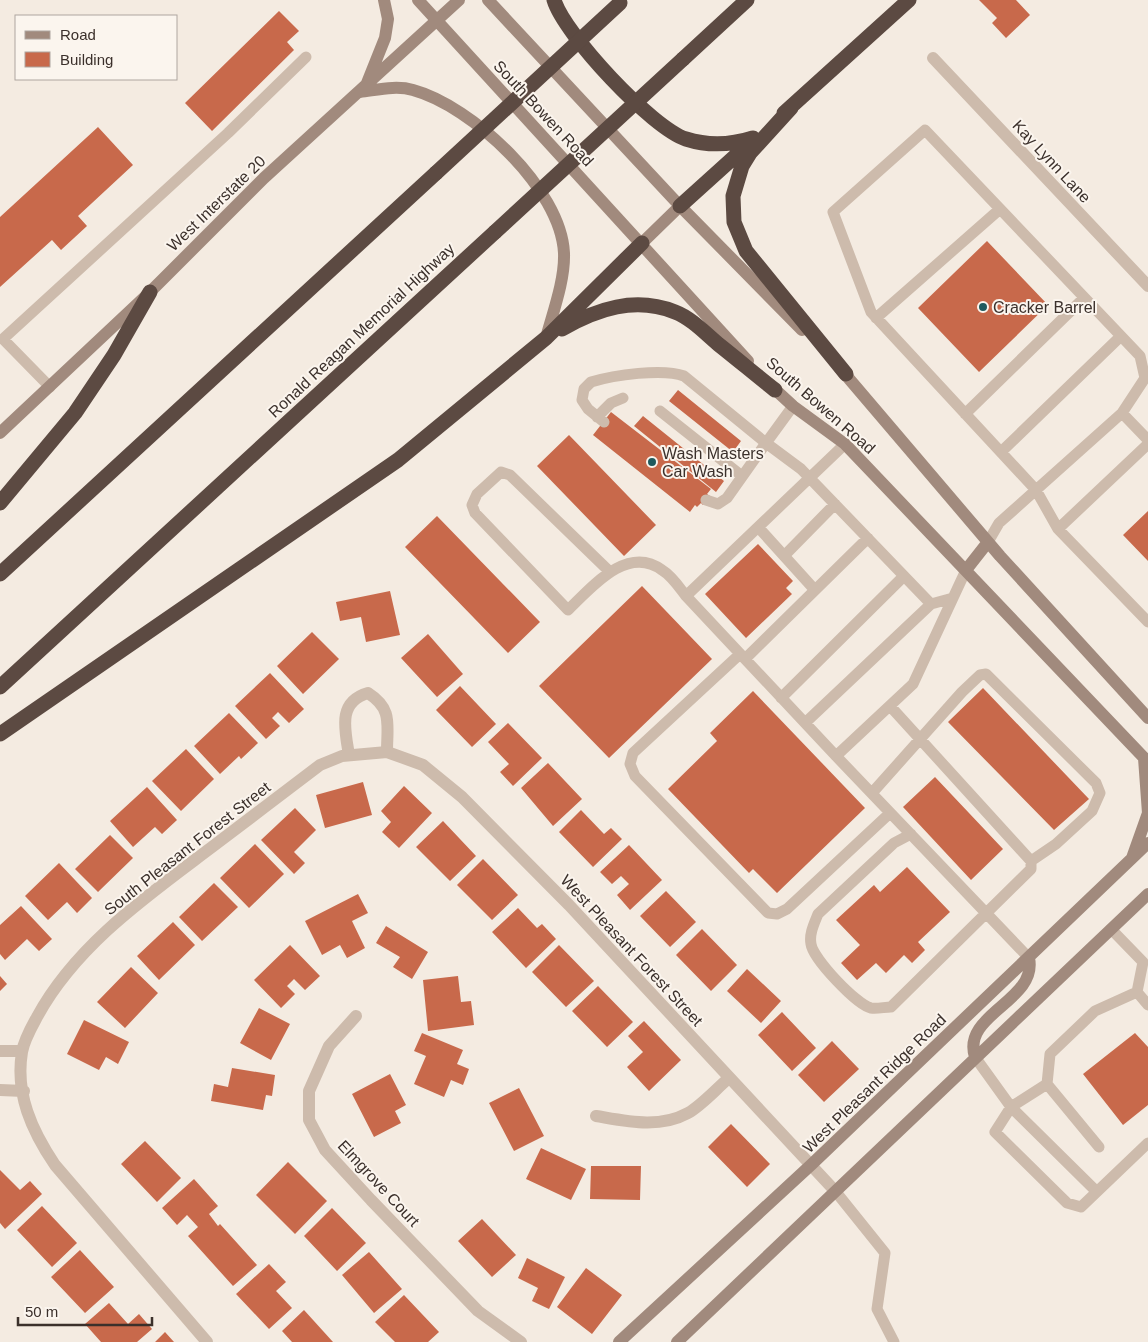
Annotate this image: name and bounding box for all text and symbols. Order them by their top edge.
legend [15,15,178,80]
text: Road [60,26,96,43]
text: Building [60,51,113,68]
street label: South Bowen Road [490,57,597,170]
street label: Kay Lynn Lane [1009,117,1094,206]
street label: West Interstate 20 [164,152,269,254]
street label: Ronald Reagan Memorial Highway [265,240,458,421]
place label: Cracker Barrel [993,299,1096,316]
marker: Cracker Barrel [977,301,989,313]
street label: South Bowen Road [763,354,878,457]
place label: Wash Masters Car Wash [662,445,764,480]
marker: Wash Masters Car Wash [646,456,658,468]
street label: South Pleasant Forest Street [101,778,274,918]
street label: West Pleasant Forest Street [557,871,706,1030]
street label: West Pleasant Ridge Road [799,1011,949,1156]
street label: Elmgrove Court [335,1137,423,1230]
scale bar [18,1294,151,1326]
text: 50 m [25,1303,58,1320]

